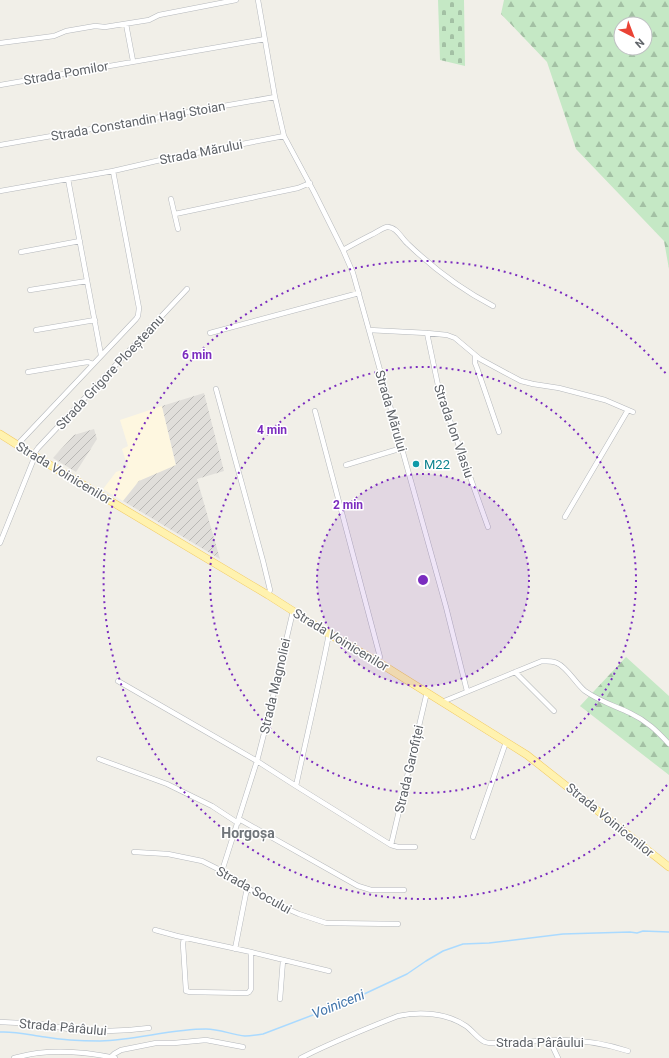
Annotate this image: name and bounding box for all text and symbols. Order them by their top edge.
north arrow [613,16,653,56]
text: N [632,36,647,51]
street label: Strada Pomilor [22,58,110,88]
street label: Strada Constandin Hagi Stoian [50,98,226,144]
street label: Strada Mărului [158,137,244,167]
street label: Strada Grigore Ploeșteanu [53,312,168,433]
text: 6 min [182,348,212,362]
street label: Strada Mărului [372,368,410,454]
street label: Strada Ion Vlasiu [431,382,477,480]
text: 4 min [257,423,287,437]
street label: Strada Voinicenilor [14,439,115,508]
place label: M22 [424,457,450,472]
marker: M22 [411,459,421,469]
text: 2 min [333,498,363,512]
centre of rings [416,573,430,587]
street label: Strada Voinicenilor [291,606,392,675]
street label: Strada Magnoliei [257,637,293,735]
street label: Strada Garofiței [392,723,427,815]
street label: Strada Voinicenilor [563,780,657,860]
district label: Horgoșa [221,825,275,842]
street label: Strada Socului [214,863,294,917]
water label: Voiniceni [309,986,367,1022]
street label: Strada Pârâului [19,1016,107,1038]
street label: Strada Pârâului [496,1035,584,1050]

